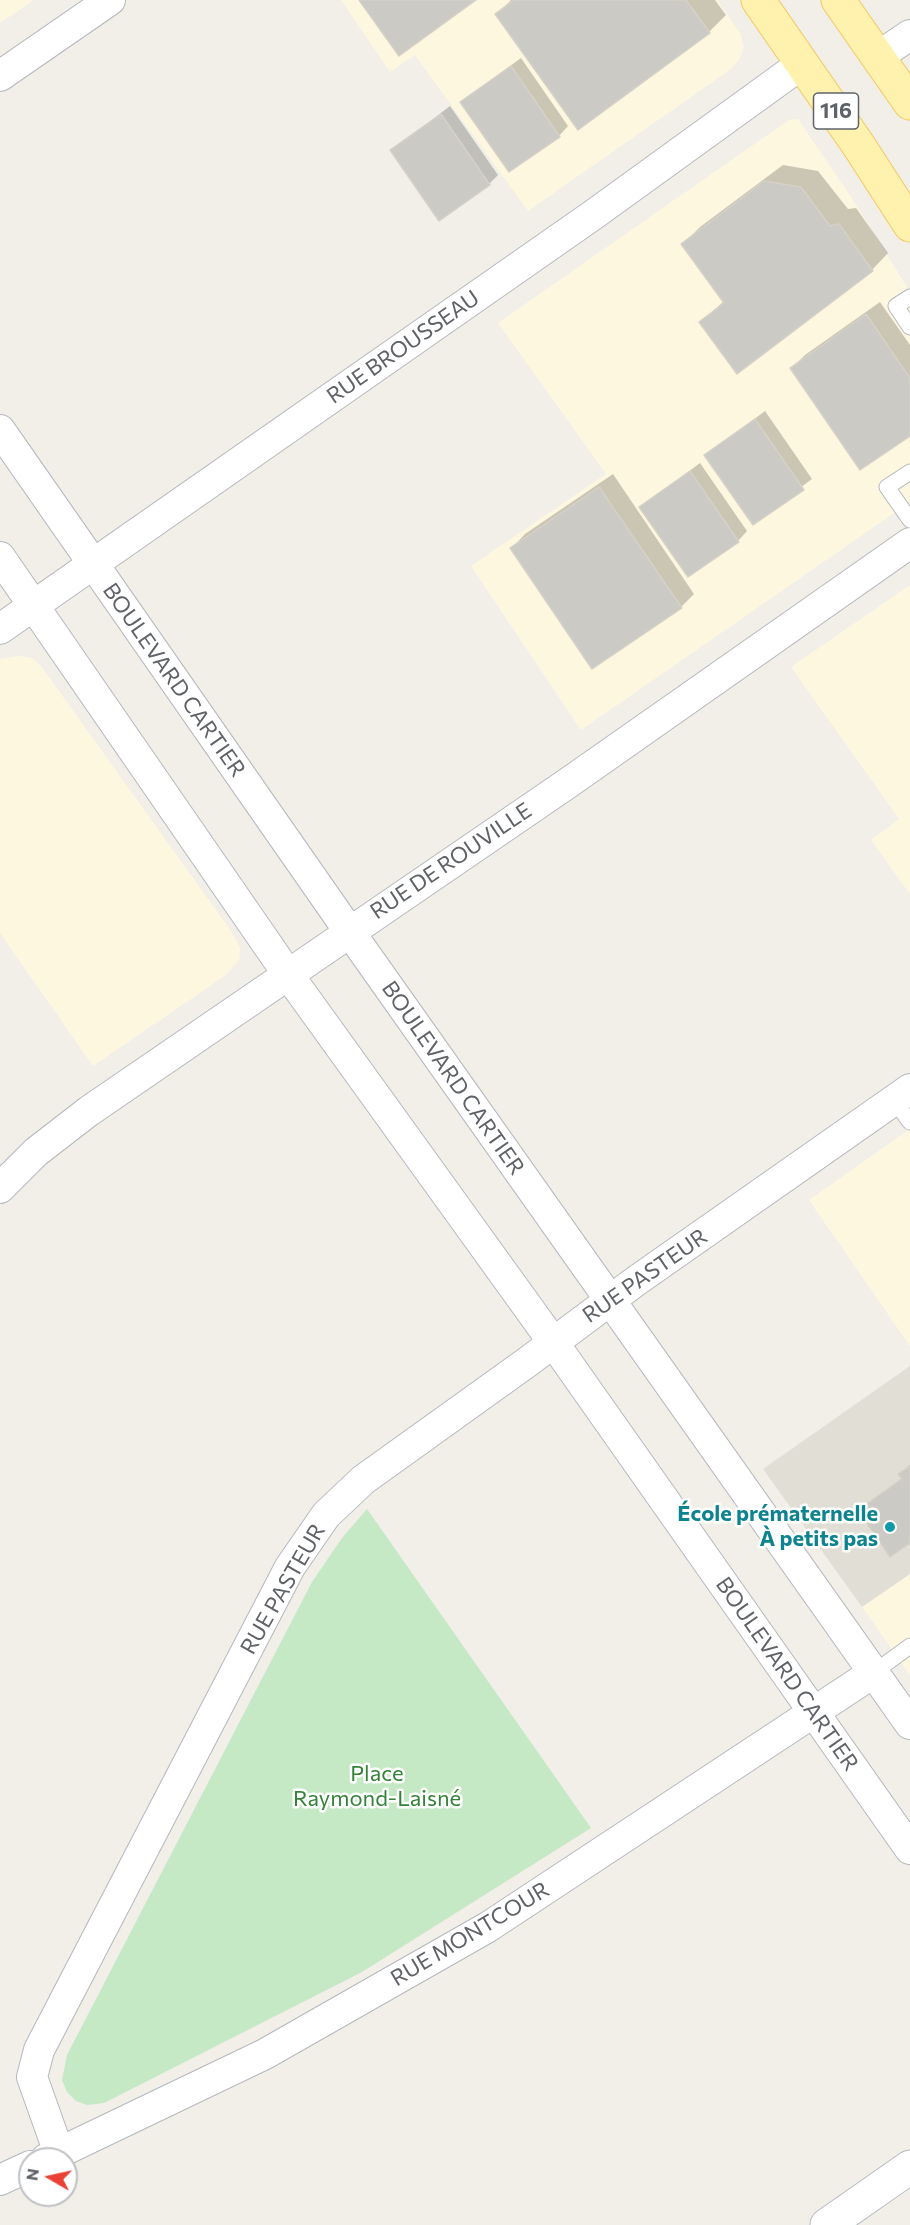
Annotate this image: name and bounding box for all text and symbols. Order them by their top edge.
road number: 116 [814,93,858,129]
street label: RUE BROUSSEAU [322,285,484,409]
street label: BOULEVARD CARTIER [97,578,251,782]
street label: RUE DE ROUVILLE [365,797,537,925]
street label: BOULEVARD CARTIER [376,976,530,1180]
street label: RUE PASTEUR [578,1223,712,1329]
place label: École prématernelle À petits pas [677,1501,878,1552]
street label: RUE PASTEUR [235,1519,331,1659]
marker: École prématernelle À petits pas [883,1520,897,1534]
street label: BOULEVARD CARTIER [710,1572,864,1776]
park label: Place Raymond-Laisné [293,1761,461,1813]
street label: RUE MONTCOUR [386,1876,554,1992]
north arrow [18,2147,78,2207]
text: N [21,2167,42,2182]

